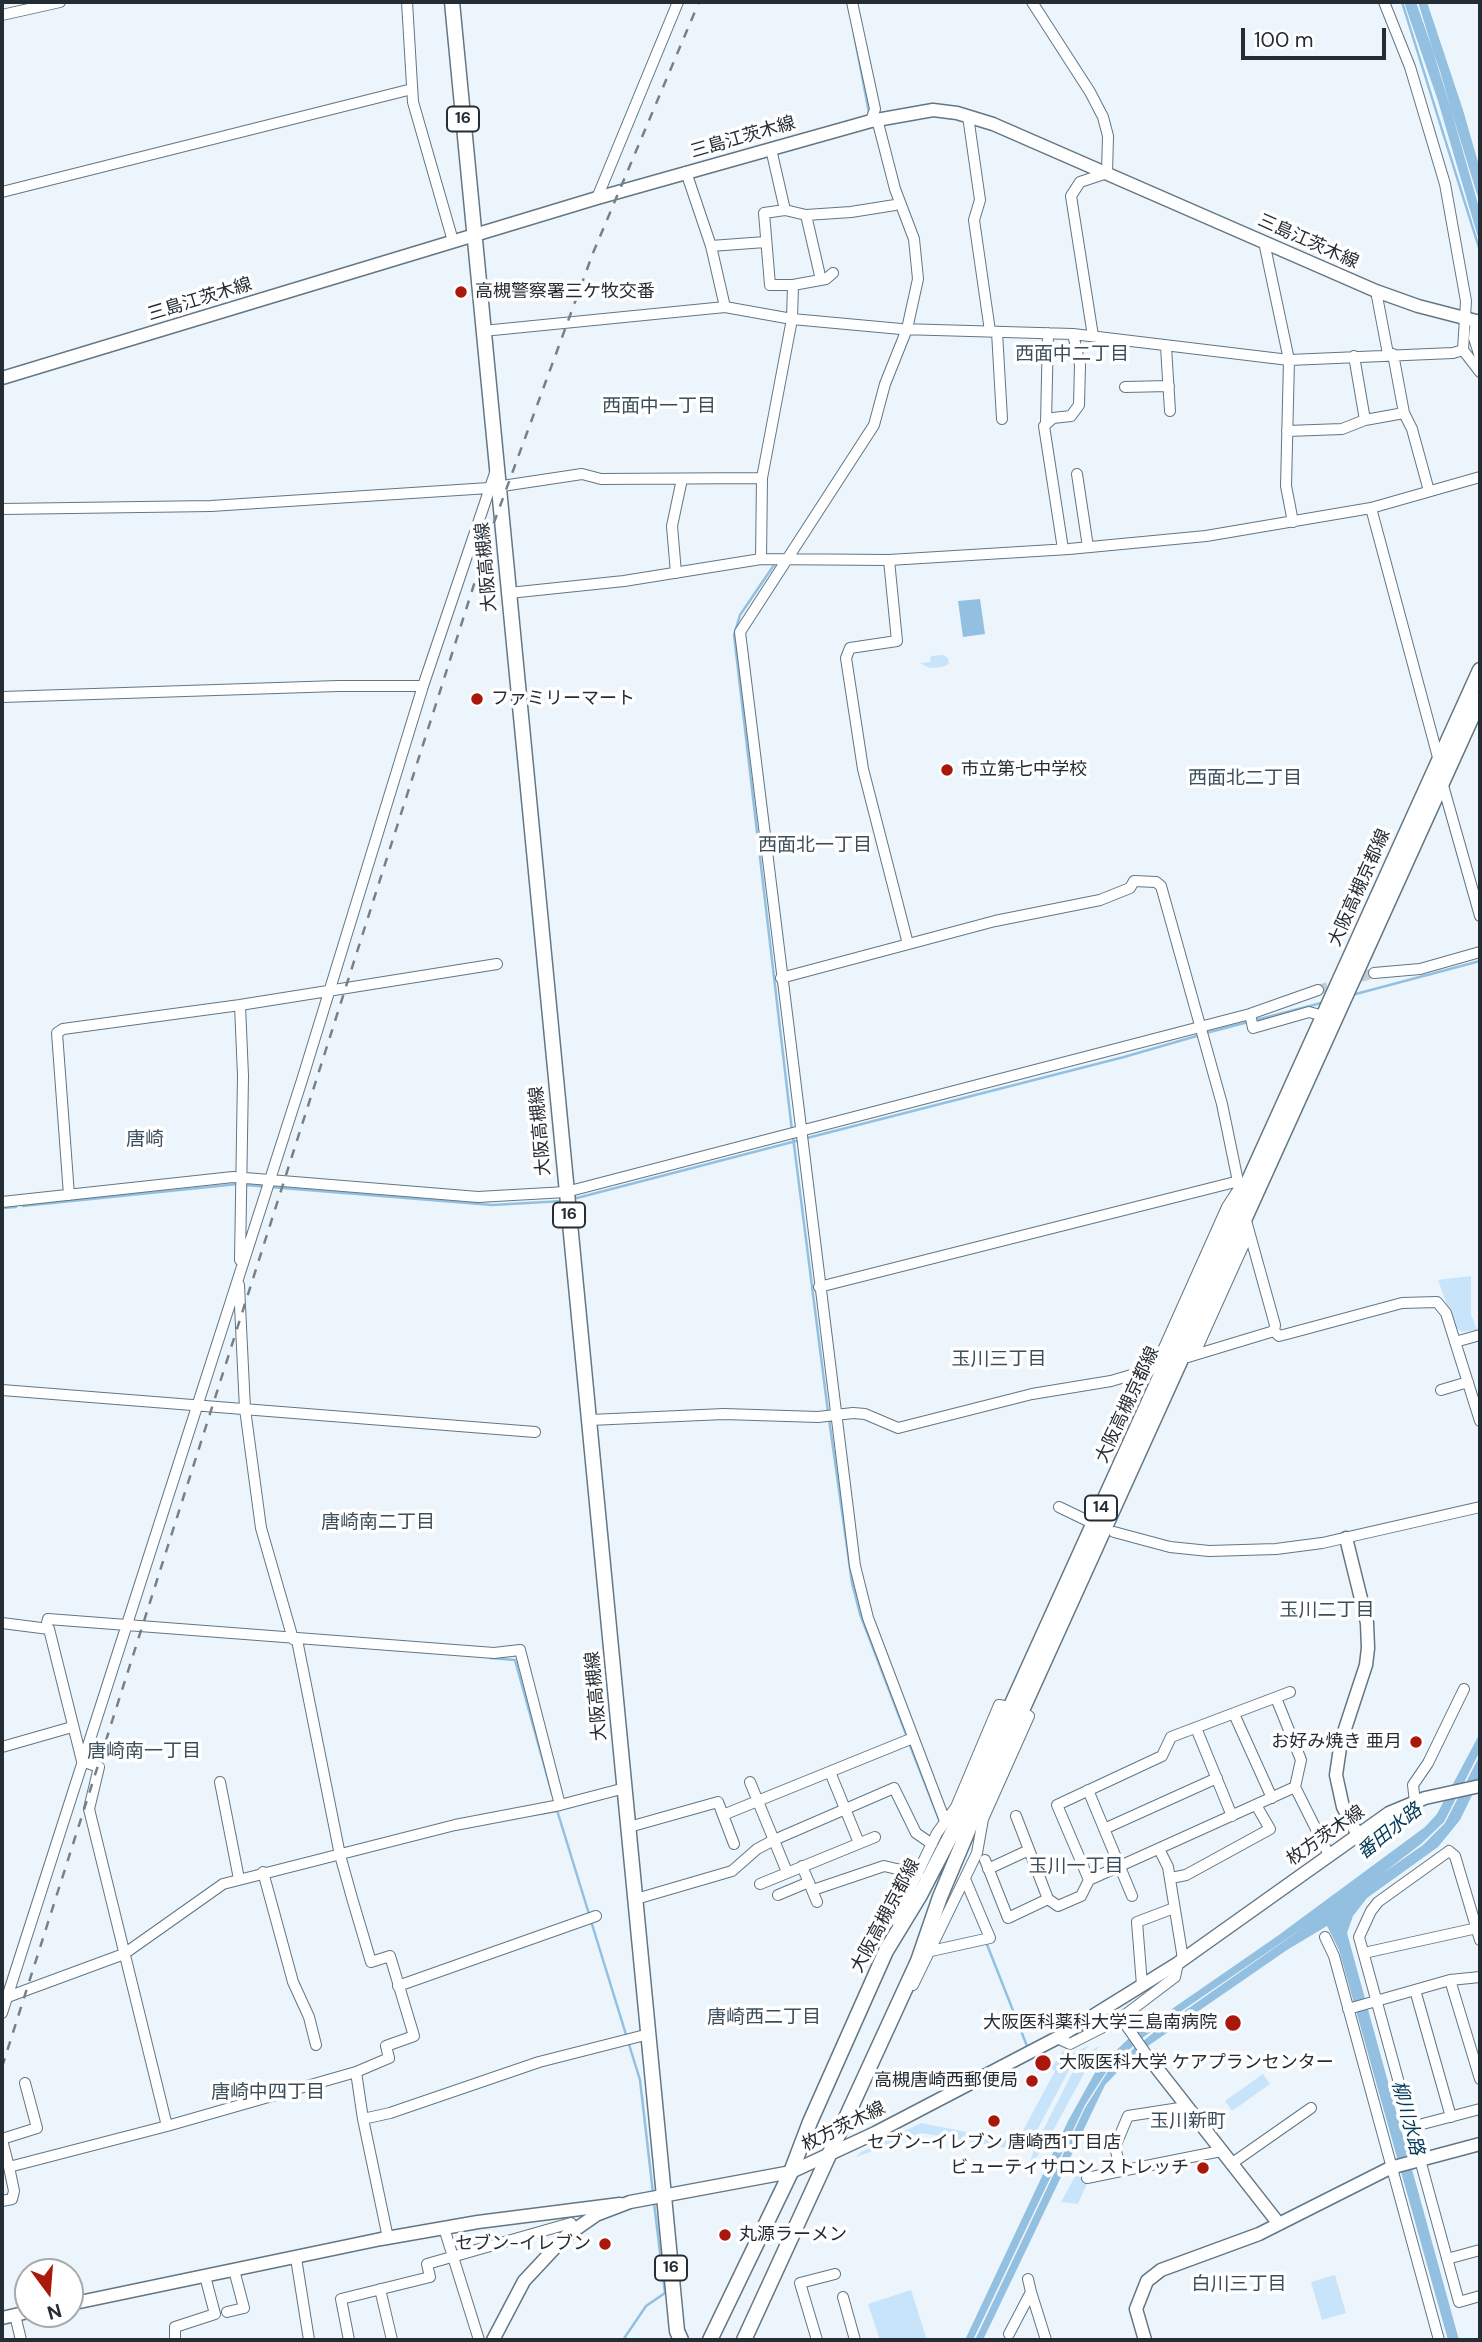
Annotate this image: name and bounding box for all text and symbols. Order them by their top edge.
scale bar [1244,14,1389,58]
text: 100 m [1254,26,1314,54]
road number: 16 [447,106,479,132]
street label: 三島江茨木線 [688,113,798,163]
street label: 三島江茨木線 [1254,210,1362,274]
street label: 三島江茨木線 [145,274,255,326]
place label: 高槻警察署三ケ牧交番 [475,281,655,303]
marker: 高槻警察署三ケ牧交番 [453,284,469,300]
district label: 西面中二丁目 [1015,344,1129,366]
district label: 西面中一丁目 [602,396,716,418]
street label: 大阪高槻線 [472,521,502,613]
place label: ファミリーマート [491,688,635,710]
marker: ファミリーマート [469,691,485,707]
place label: 市立第七中学校 [961,759,1087,781]
marker: 市立第七中学校 [939,762,955,778]
district label: 西面北二丁目 [1188,768,1302,790]
street label: 大阪高槻京都線 [1325,826,1395,950]
district label: 西面北一丁目 [758,835,872,857]
street label: 大阪高槻線 [526,1085,556,1177]
district label: 唐崎 [126,1129,164,1151]
road number: 16 [553,1203,585,1228]
street label: 大阪高槻京都線 [1092,1343,1164,1467]
district label: 玉川三丁目 [952,1349,1046,1371]
road number: 14 [1085,1496,1117,1520]
district label: 唐崎南二丁目 [321,1512,435,1534]
district label: 玉川二丁目 [1280,1600,1374,1622]
street label: 大阪高槻線 [582,1650,612,1742]
place label: お好み焼き 亜月 [1271,1731,1402,1753]
marker: お好み焼き 亜月 [1408,1734,1424,1750]
district label: 唐崎南一丁目 [87,1741,201,1763]
water label: 番田水路 [1353,1799,1427,1865]
street label: 枚方茨木線 [1283,1801,1369,1871]
street label: 大阪高槻京都線 [847,1855,925,1977]
district label: 玉川一丁目 [1029,1856,1123,1878]
district label: 唐崎西二丁目 [707,2007,821,2029]
place label: 大阪医科薬科大学三島南病院 [983,2012,1217,2034]
marker: 大阪医科薬科大学三島南病院 [1223,2013,1243,2033]
place label: 大阪医科大学 ケアプランセンター [1059,2052,1334,2074]
marker: 大阪医科大学 ケアプランセンター [1033,2053,1053,2073]
place label: 高槻唐崎西郵便局 [874,2070,1018,2092]
marker: 高槻唐崎西郵便局 [1024,2073,1040,2089]
water label: 柳川水路 [1386,2078,1428,2158]
district label: 唐崎中四丁目 [211,2082,325,2104]
street label: 枚方茨木線 [799,2098,889,2156]
district label: 玉川新町 [1150,2111,1226,2133]
marker: セブン-イレブン 唐崎西1丁目店 [986,2113,1002,2129]
place label: セブン-イレブン 唐崎西1丁目店 [867,2132,1121,2154]
place label: ビューティサロン ストレッチ [950,2157,1189,2179]
marker: ビューティサロン ストレッチ [1195,2160,1211,2176]
place label: 丸源ラーメン [739,2224,847,2246]
marker: 丸源ラーメン [717,2227,733,2243]
place label: セブン-イレブン [455,2233,591,2255]
marker: セブン-イレブン [597,2236,613,2252]
road number: 16 [655,2256,687,2280]
north arrow [14,2258,84,2328]
district label: 白川三丁目 [1192,2274,1286,2296]
text: N [44,2298,64,2326]

